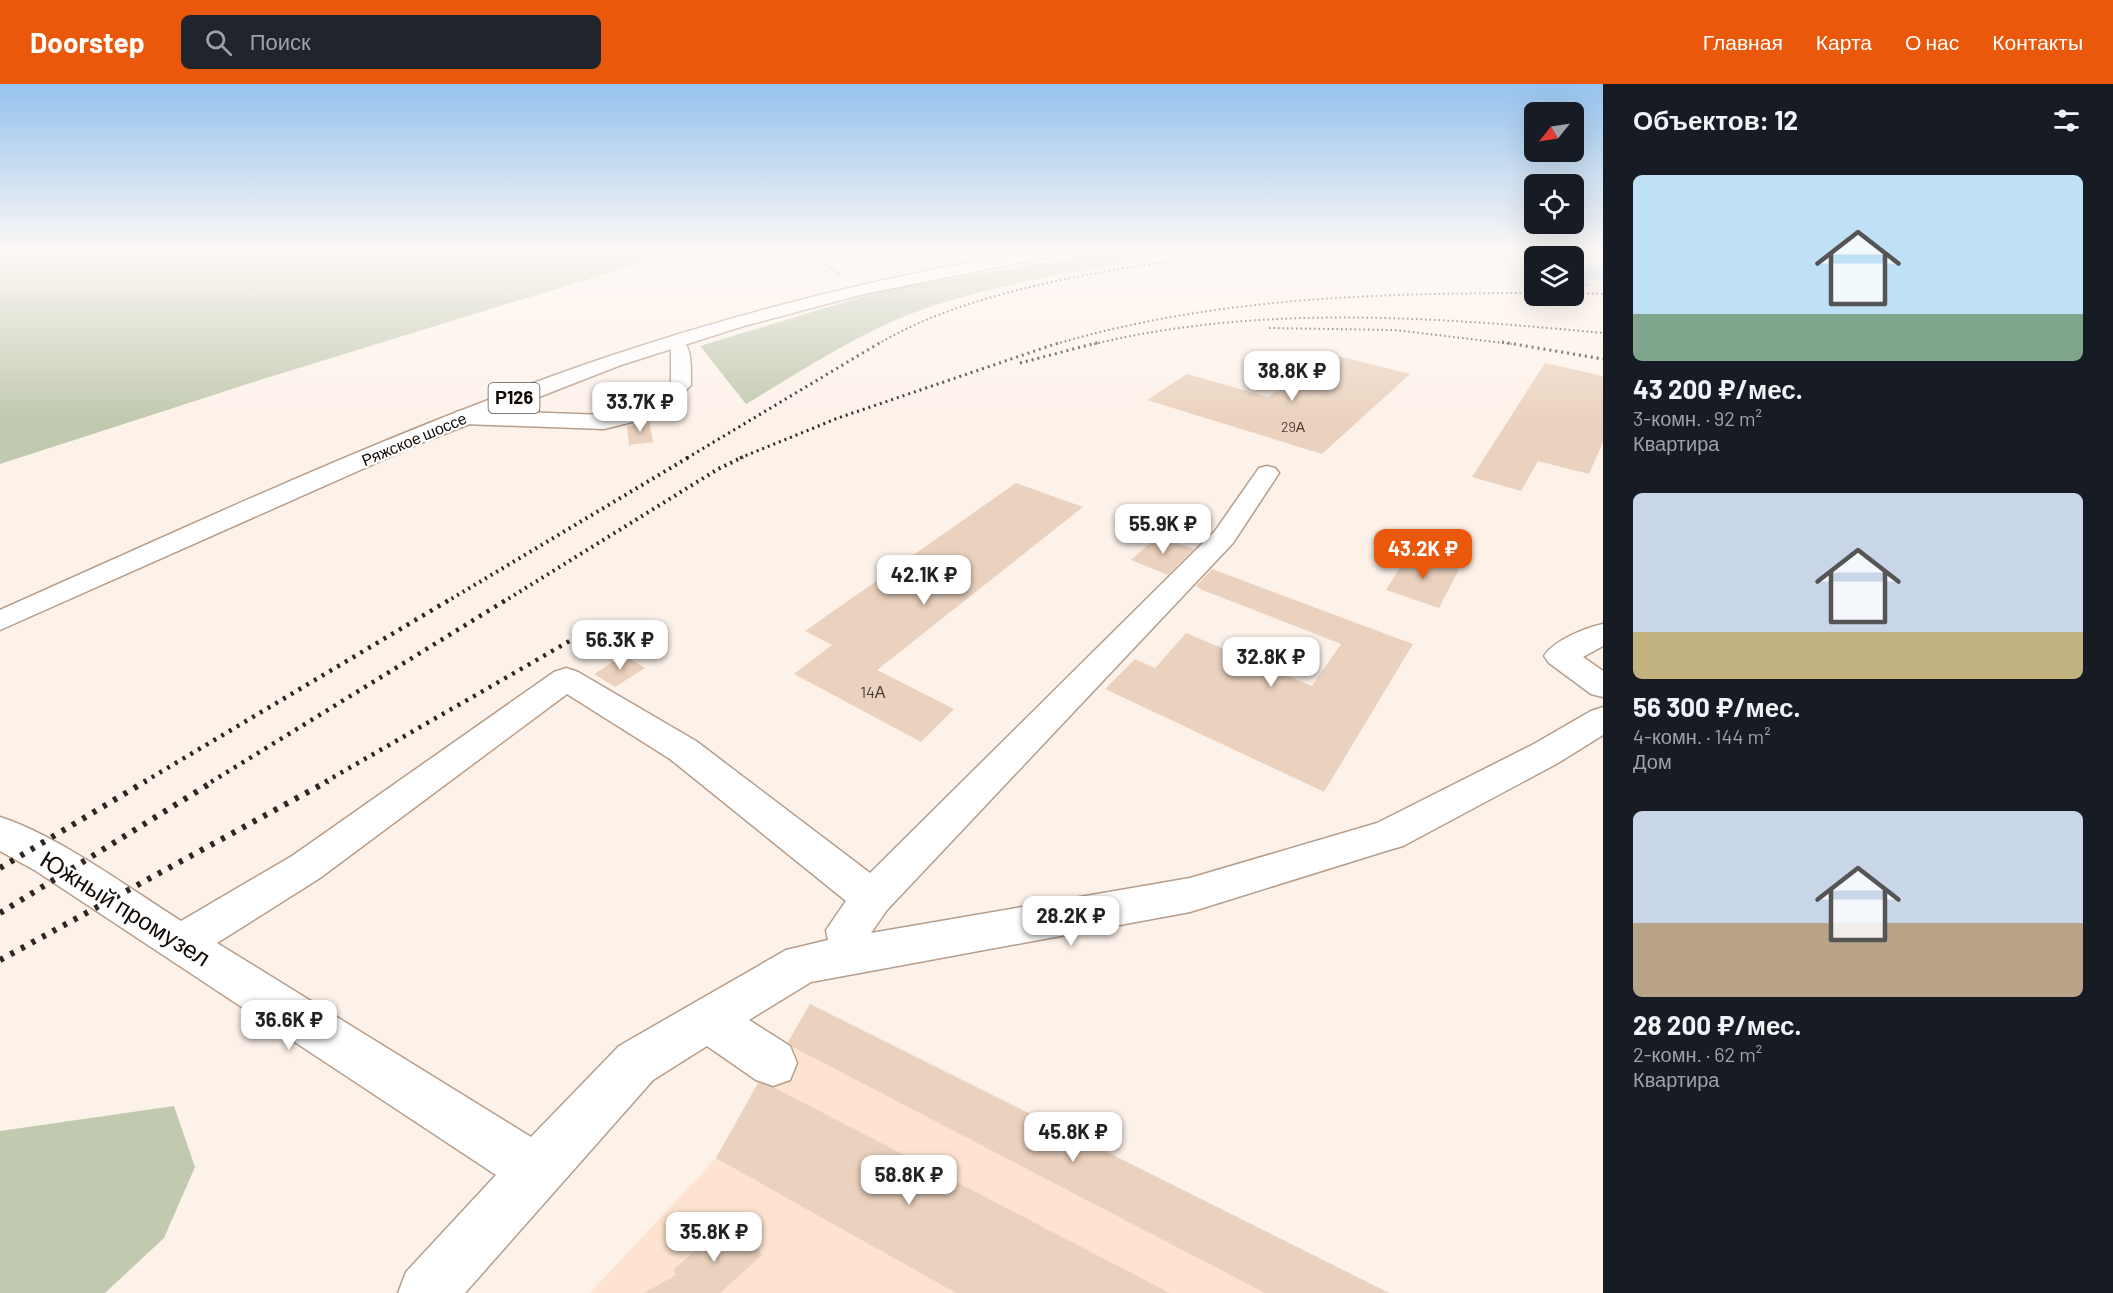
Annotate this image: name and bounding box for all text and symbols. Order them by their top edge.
search box [181,15,601,69]
text: Doorstep [30,25,145,59]
icon: search [202,26,235,59]
text: Поиск [250,28,311,54]
text: Главная [1703,29,1783,54]
text: Карта [1816,29,1872,54]
text: О нас [1905,29,1959,54]
text: Контакты [1992,29,2083,54]
north arrow [1524,102,1584,162]
map controls [1524,102,1584,306]
text: Объектов: 12 [1633,104,1798,135]
icon: filters [2050,104,2083,137]
button: locate [1524,174,1584,234]
icon: home [1804,214,1912,322]
button: layers [1524,246,1584,306]
pin: 38.8K ₽ [1237,351,1347,402]
text: 38.8K ₽ [1258,358,1326,382]
text: 43 200 ₽/мес. [1633,373,1803,404]
pin: 33.7K ₽ [585,382,695,433]
road number: Р126 [488,383,540,413]
text: 33.7K ₽ [606,389,674,413]
text: 3-комн. · 92 m² [1633,406,1762,430]
street label: Ряжское шоссе [358,408,469,469]
house number: 29А [1281,418,1306,435]
text: Квартира [1633,431,1719,455]
pin: 55.9K ₽ [1108,504,1218,555]
text: 55.9K ₽ [1129,511,1197,535]
pin: 43.2K ₽ [1368,529,1478,580]
icon: home [1804,532,1912,640]
text: 43.2K ₽ [1388,536,1458,560]
pin: 42.1K ₽ [869,555,979,606]
text: 42.1K ₽ [891,562,957,586]
pin: 56.3K ₽ [565,620,675,671]
text: 56.3K ₽ [586,627,654,651]
pin: 32.8K ₽ [1216,637,1326,688]
text: 32.8K ₽ [1237,644,1305,668]
house number: 14А [860,682,886,701]
text: 56 300 ₽/мес. [1633,691,1800,722]
text: 4-комн. · 144 m² [1633,724,1771,748]
text: Дом [1633,749,1672,773]
street label: Южный промузел [36,844,216,972]
icon: home [1804,850,1912,958]
pin: 28.2K ₽ [1016,896,1126,947]
text: 28.2K ₽ [1036,903,1106,927]
pin: 36.6K ₽ [234,1000,344,1051]
text: 36.6K ₽ [255,1007,323,1031]
text: 28 200 ₽/мес. [1633,1009,1802,1040]
text: 2-комн. · 62 m² [1633,1042,1762,1066]
text: Квартира [1633,1067,1719,1091]
pin: 45.8K ₽ [1018,1112,1128,1163]
text: 45.8K ₽ [1038,1119,1108,1143]
pin: 58.8K ₽ [854,1155,964,1206]
text: 58.8K ₽ [875,1162,943,1186]
pin: 35.8K ₽ [659,1212,769,1263]
text: 35.8K ₽ [680,1219,748,1243]

